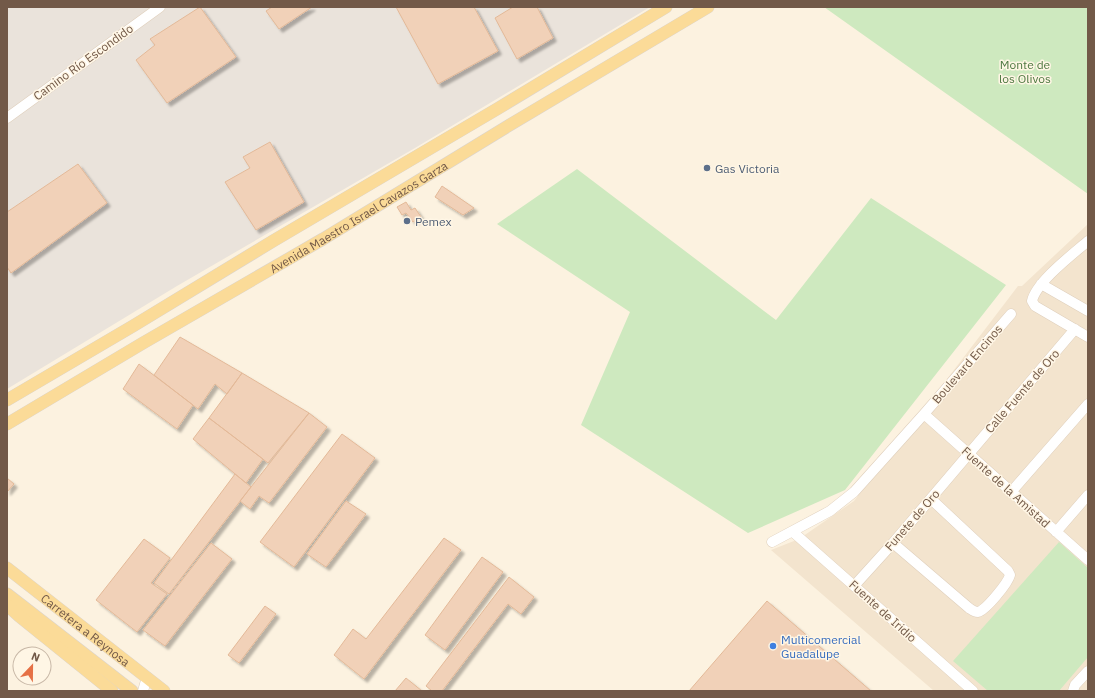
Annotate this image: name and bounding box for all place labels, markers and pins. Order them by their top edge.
place label: Gas Victoria [715,161,780,176]
marker: Gas Victoria [702,163,712,173]
place label: Pemex [415,214,452,229]
marker: Pemex [402,216,412,226]
place label: Multicomercial Guadalupe [781,632,861,661]
marker: Multicomercial Guadalupe [768,641,778,651]

